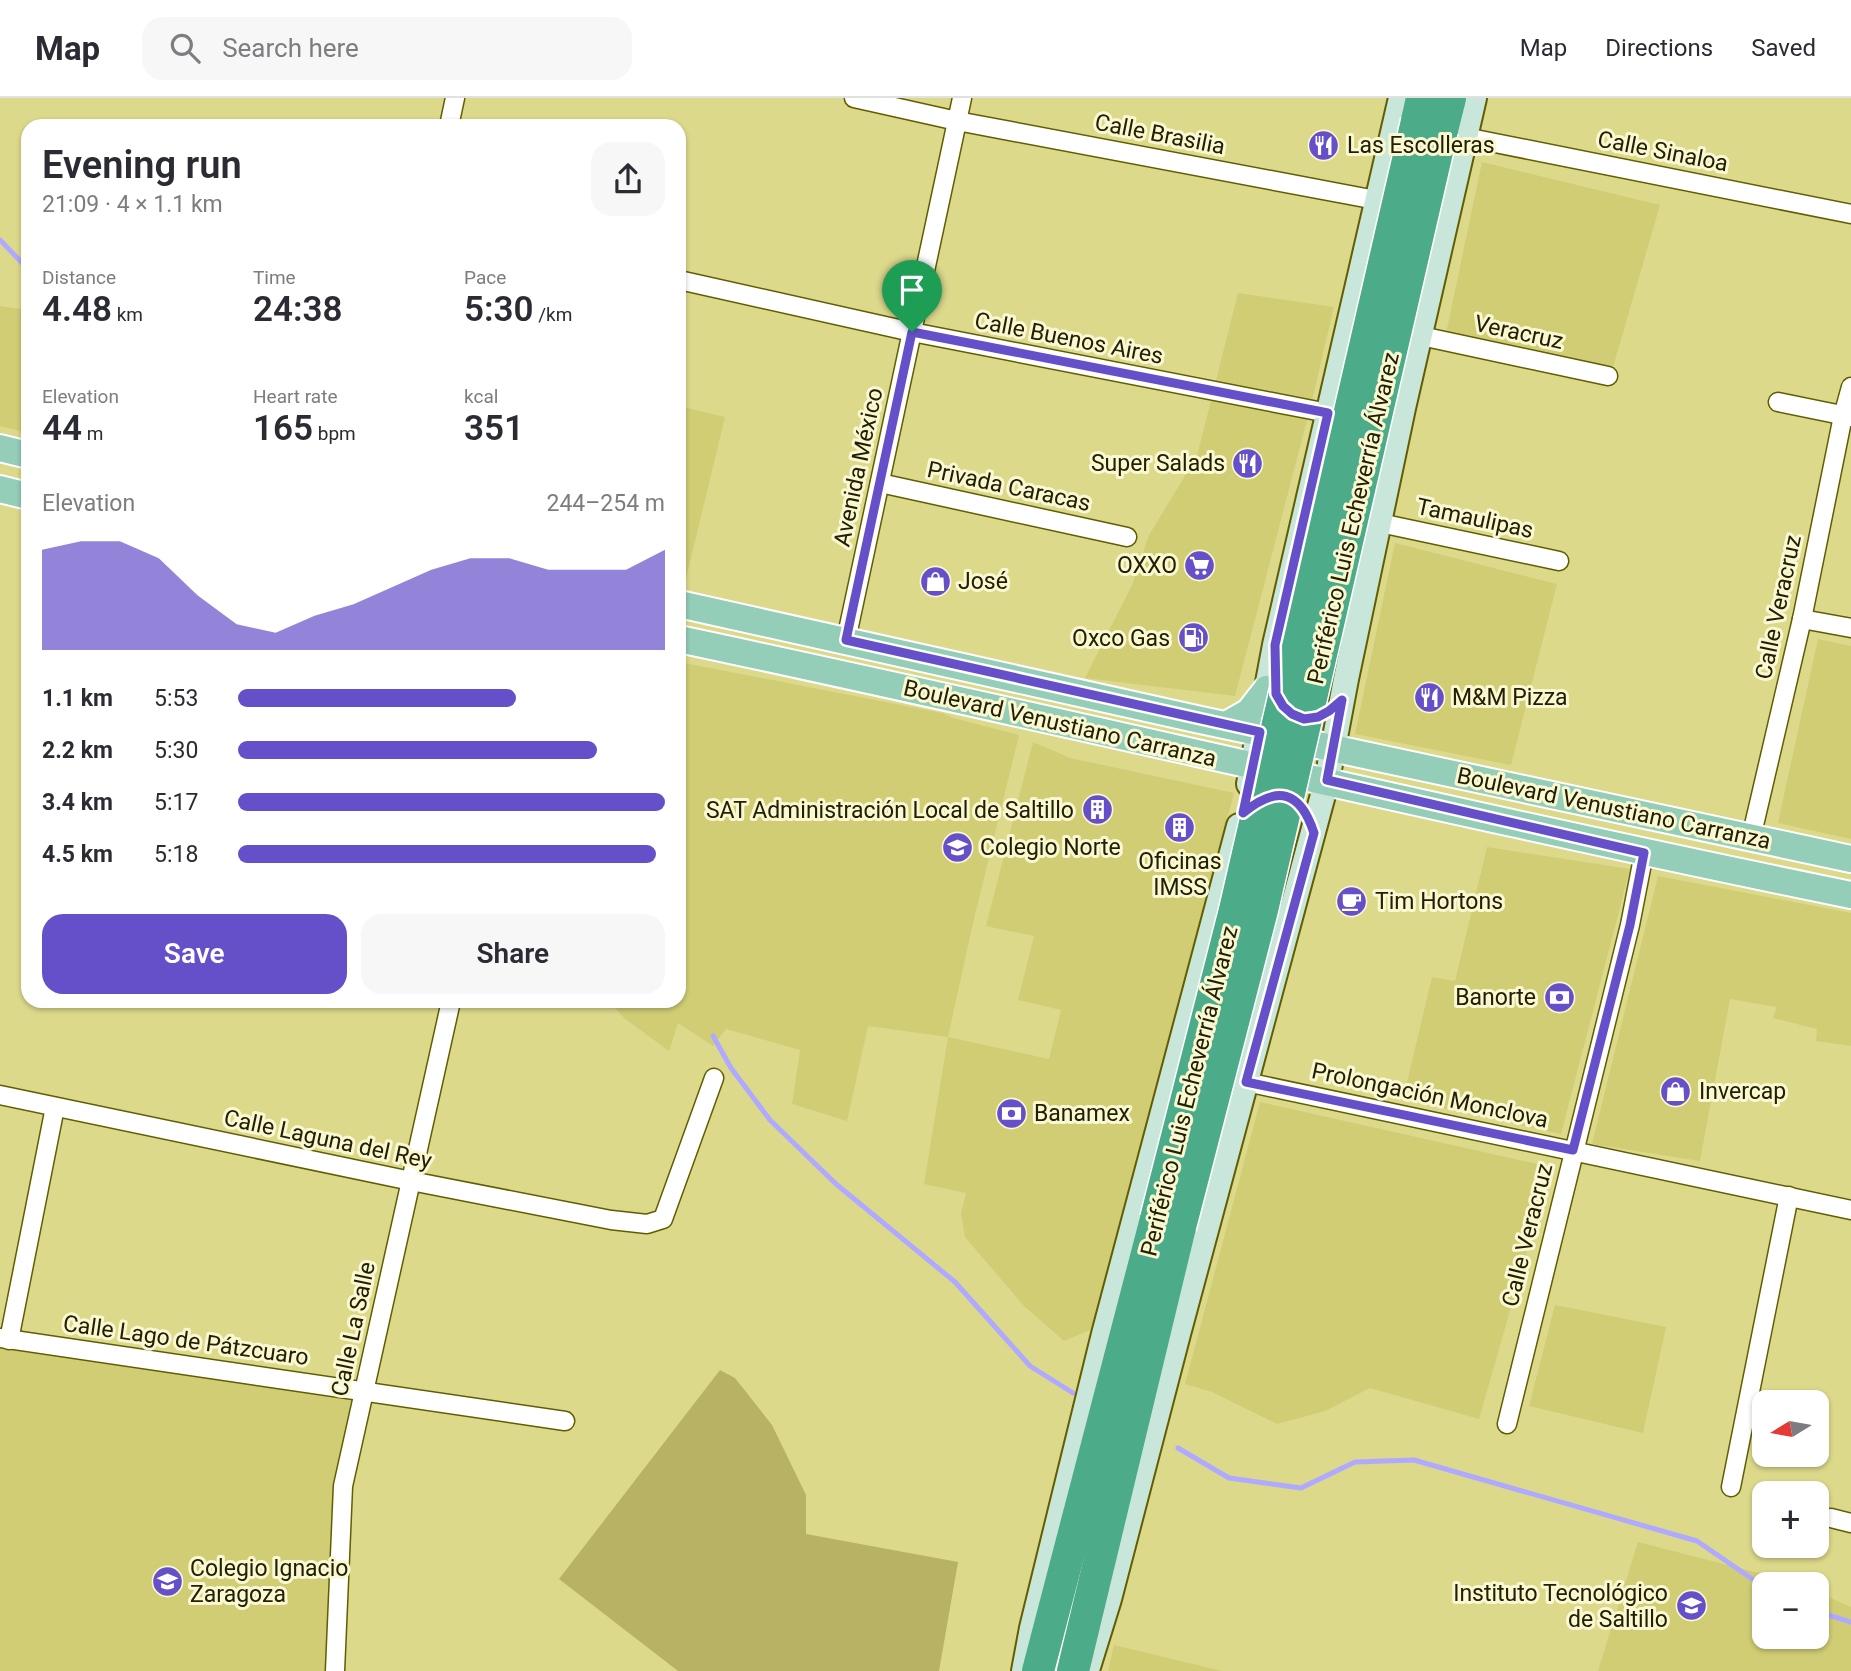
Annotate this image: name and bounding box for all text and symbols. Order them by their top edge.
search box [142,17,632,80]
text: Map [35,29,100,68]
icon: search [166,29,204,67]
text: Search here [222,33,359,63]
text: Map [1520,34,1567,62]
text: Directions [1605,34,1713,62]
text: Saved [1751,34,1816,62]
street label: Calle Brasilia [1093,109,1227,160]
street label: Calle Sinaloa [1595,126,1730,177]
restaurant icon: Las Escolleras [1307,128,1341,162]
place label: Las Escolleras [1347,132,1495,159]
button: share [591,142,665,216]
text: Evening run [42,143,242,187]
text: 21:09 · 4 × 1.1 km [42,191,223,218]
pin [882,260,942,332]
text: Distance [42,266,116,289]
text: Time [253,266,296,289]
text: Pace [464,266,506,289]
icon: arrive [893,271,931,309]
text: 4.48 [42,289,112,330]
text: 24:38 [253,289,343,330]
text: 5:30 [464,289,534,330]
text: km [112,303,143,326]
text: /km [534,303,572,326]
street label: Calle Buenos Aires [972,307,1165,370]
street label: Veracruz [1472,310,1566,355]
street label: Periférico Luis Echeverría Álvarez [1301,349,1405,687]
text: Elevation [42,385,119,408]
text: Heart rate [253,385,338,408]
text: kcal [464,385,498,408]
street label: Avenida México [828,385,888,549]
text: 44 [42,408,82,449]
text: 165 [253,408,313,449]
text: 351 [464,408,524,449]
text: m [82,422,103,445]
text: bpm [313,422,356,445]
restaurant icon: Super Salads [1231,446,1265,480]
place label: Super Salads [1091,450,1225,477]
street label: Privada Caracas [925,456,1093,517]
text: Elevation [42,490,135,517]
text: 244–254 m [546,490,665,517]
street label: Tamaulipas [1414,493,1536,544]
street label: Calle Veracruz [1750,533,1807,682]
supermarket icon: OXXO [1183,548,1217,582]
place label: OXXO [1117,552,1177,579]
shop icon: José [918,564,952,598]
place label: José [958,568,1008,595]
fuel station icon: Oxco Gas [1176,621,1210,655]
place label: Oxco Gas [1072,625,1170,652]
street label: Boulevard Venustiano Carranza [901,674,1219,773]
restaurant icon: M&M Pizza [1412,680,1446,714]
place label: M&M Pizza [1452,684,1568,711]
text: 1.1 km [42,685,113,712]
text: 5:53 [154,685,198,712]
text: 2.2 km [42,737,113,764]
text: 5:30 [154,737,198,764]
street label: Boulevard Venustiano Carranza [1455,762,1773,855]
text: 3.4 km [42,789,113,816]
text: 5:17 [154,789,198,816]
building icon: SAT Administración Local de Saltillo [1080,793,1114,827]
place label: SAT Administración Local de Saltillo [706,797,1074,824]
building icon: Oficinas IMSS [1163,810,1197,844]
school or university icon: Colegio Norte [940,830,974,864]
place label: Colegio Norte [980,834,1121,861]
text: 4.5 km [42,841,113,868]
text: 5:18 [154,841,198,868]
place label: Oficinas IMSS [1138,848,1222,901]
cafe icon: Tim Hortons [1335,884,1369,918]
place label: Tim Hortons [1375,888,1503,915]
button: Save [42,914,347,994]
button: Share [361,914,665,994]
street label: Periférico Luis Echeverría Álvarez [1134,923,1244,1259]
bank icon: Banorte [1542,980,1576,1014]
place label: Banorte [1455,984,1536,1011]
street label: Prolongación Monclova [1309,1057,1551,1134]
shop icon: Invercap [1659,1074,1693,1108]
place label: Invercap [1699,1078,1786,1105]
bank icon: Banamex [994,1096,1028,1130]
place label: Banamex [1034,1100,1130,1127]
street label: Calle Laguna del Rey [222,1104,434,1175]
street label: Calle Veracruz [1497,1161,1558,1310]
street label: Calle La Salle [326,1259,381,1399]
street label: Calle Lago de Pátzcuaro [61,1310,310,1371]
north arrow [1752,1390,1829,1466]
map controls [1752,1390,1829,1649]
button: + [1752,1481,1829,1558]
place label: Colegio Ignacio Zaragoza [190,1555,348,1608]
school or university icon: Colegio Ignacio Zaragoza [150,1564,184,1598]
button: − [1752,1572,1829,1649]
place label: Instituto Tecnológico de Saltillo [1453,1580,1668,1633]
school or university icon: Instituto Tecnológico de Saltillo [1674,1589,1708,1623]

